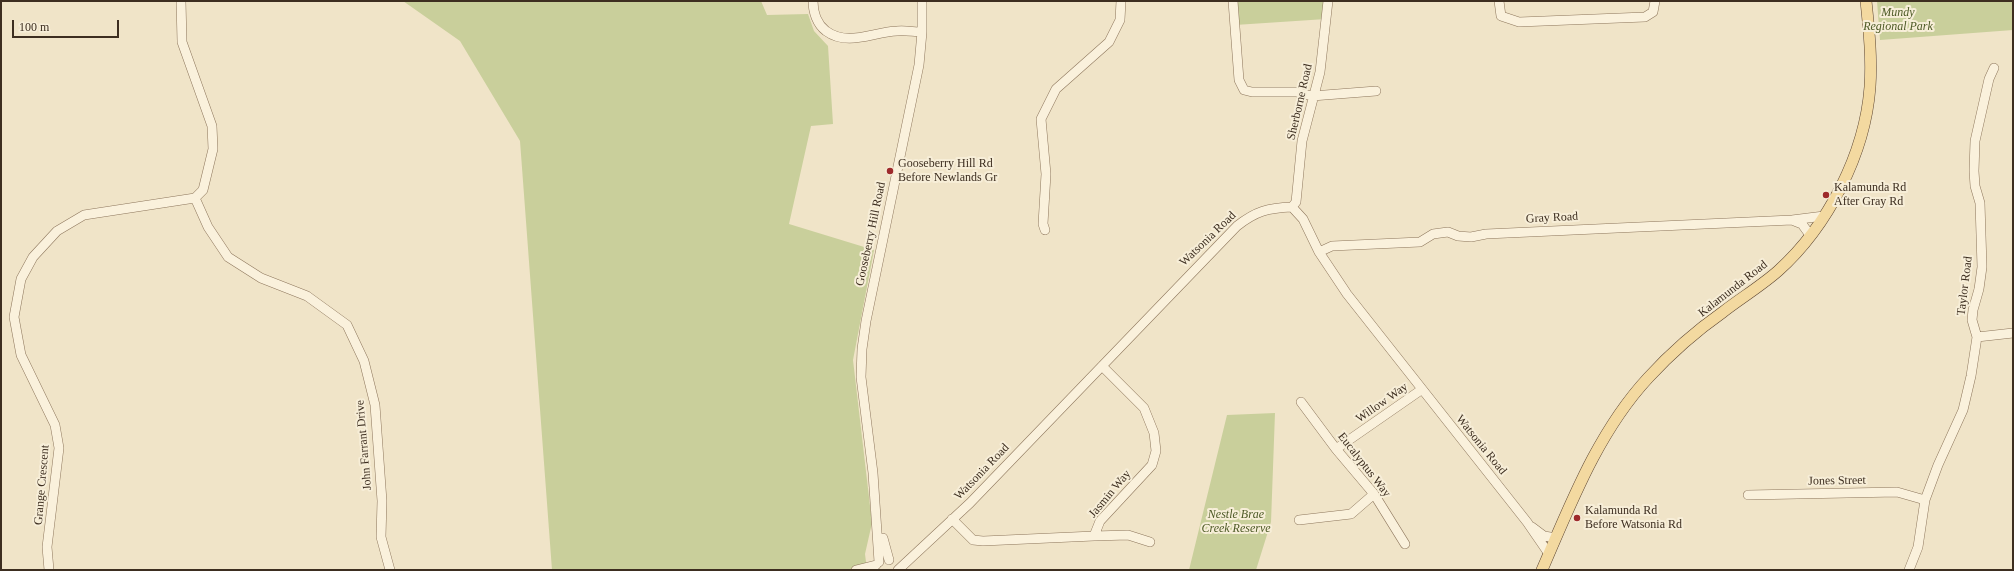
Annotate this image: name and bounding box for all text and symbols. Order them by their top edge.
park label: Mundy Regional Park [1863,6,1933,34]
scale bar [14,12,121,38]
text: 100 m [19,20,49,34]
street label: Sherborne Road [1284,63,1316,141]
place label: Gooseberry Hill Rd Before Newlands Gr [898,157,997,185]
marker: Gooseberry Hill Rd Before Newlands Gr [885,166,895,176]
street label: Gooseberry Hill Road [853,181,889,287]
place label: Kalamunda Rd After Gray Rd [1834,181,1906,209]
marker: Kalamunda Rd After Gray Rd [1821,190,1831,200]
street label: Watsonia Road [1177,209,1239,269]
street label: Gray Road [1525,209,1579,227]
street label: Taylor Road [1954,256,1976,316]
street label: Kalamunda Road [1696,258,1770,320]
street label: Willow Way [1353,380,1411,426]
street label: John Farrant Drive [353,399,375,491]
street label: Watsonia Road [1453,412,1509,478]
street label: Eucalyptus Way [1334,430,1394,500]
street label: Watsonia Road [952,441,1012,503]
street label: Grange Crescent [31,444,53,526]
street label: Jasmin Way [1086,467,1134,521]
street label: Jones Street [1808,473,1866,489]
place label: Kalamunda Rd Before Watsonia Rd [1585,504,1682,532]
park label: Nestle Brae Creek Reserve [1201,508,1271,536]
marker: Kalamunda Rd Before Watsonia Rd [1572,513,1582,523]

